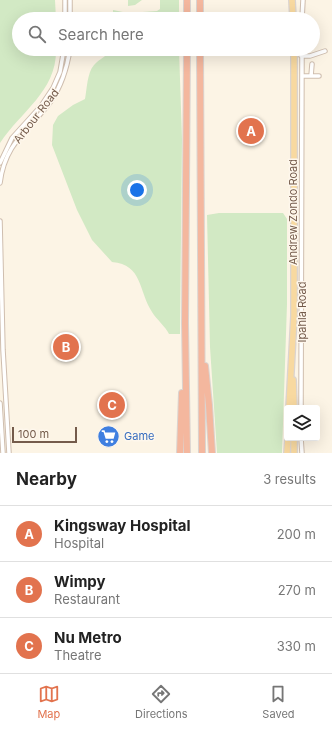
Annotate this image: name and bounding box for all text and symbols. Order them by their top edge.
search box [12,12,320,56]
icon: search [26,23,48,45]
text: Search here [58,25,144,44]
street label: Arbour Road [10,86,62,146]
pin: A [238,116,264,146]
street label: Andrew Zondo Road [286,159,300,265]
your location [127,180,147,200]
street label: Ipahla Road [295,282,309,342]
pin: B [53,332,79,362]
pin: C [99,390,125,420]
map controls [284,405,320,441]
button: layers [284,405,320,441]
supermarket icon: Game [95,423,121,449]
scale bar [12,425,77,444]
text: 100 m [18,427,49,441]
place label: Game [124,429,154,443]
text: Nearby [16,469,77,489]
text: 3 results [263,471,316,487]
text: Kingsway Hospital [54,516,191,535]
text: A [24,526,34,542]
text: 200 m [277,526,316,542]
text: Hospital [54,535,104,551]
text: Wimpy [54,572,106,591]
text: B [25,582,33,598]
text: 270 m [278,582,316,598]
text: Restaurant [54,591,120,607]
text: Nu Metro [54,628,122,647]
text: C [24,638,34,654]
text: 330 m [277,638,316,654]
text: Theatre [54,647,102,663]
tab: Map [37,683,60,721]
tab: Directions [135,683,188,721]
tab: Saved [262,683,295,721]

